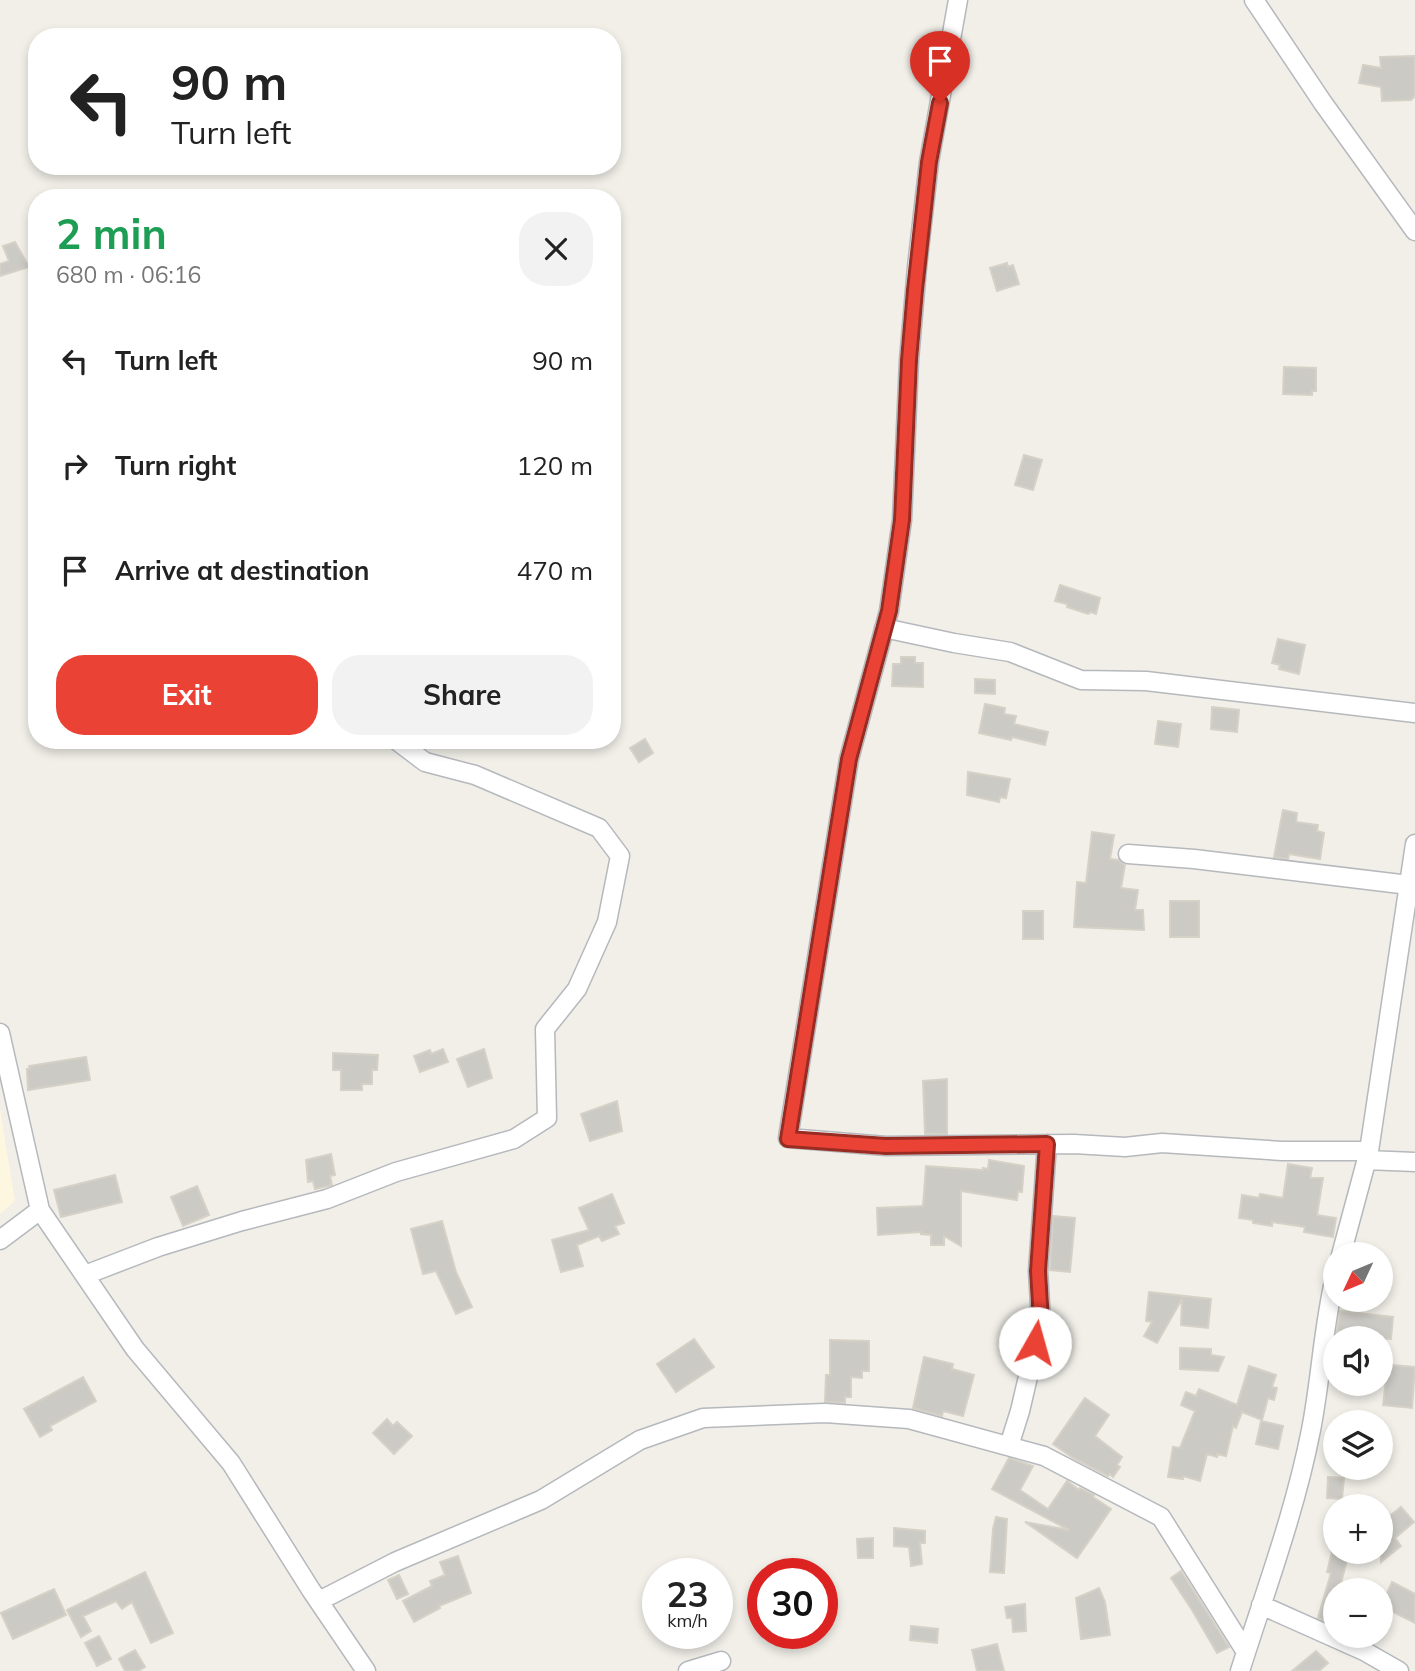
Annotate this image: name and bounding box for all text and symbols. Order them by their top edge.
pin [910,31,970,103]
icon: arrive [921,42,959,80]
text: 90 m [171,51,287,112]
icon: left [56,56,147,147]
text: Turn left [171,112,291,152]
text: 2 min [56,207,167,260]
button: close [519,212,593,286]
text: 680 m · 06:16 [56,260,201,289]
icon: left [56,342,94,380]
text: Turn left [115,344,217,377]
text: 90 m [532,344,593,377]
icon: right [56,447,94,485]
text: Turn right [115,449,236,482]
text: 120 m [517,449,593,482]
icon: arrive [56,552,94,590]
text: Arrive at destination [115,554,370,587]
text: 470 m [517,554,593,587]
button: Exit [56,655,318,735]
button: Share [332,655,593,735]
north arrow [1323,1242,1393,1312]
map controls [1323,1242,1393,1648]
position arrow [998,1306,1072,1380]
button: sound [1323,1326,1393,1396]
button: layers [1323,1410,1393,1480]
button: + [1323,1494,1393,1564]
speed limit sign: 30 [747,1558,838,1649]
text: 23 [666,1572,709,1616]
button: − [1323,1578,1393,1648]
text: km/h [667,1609,708,1632]

